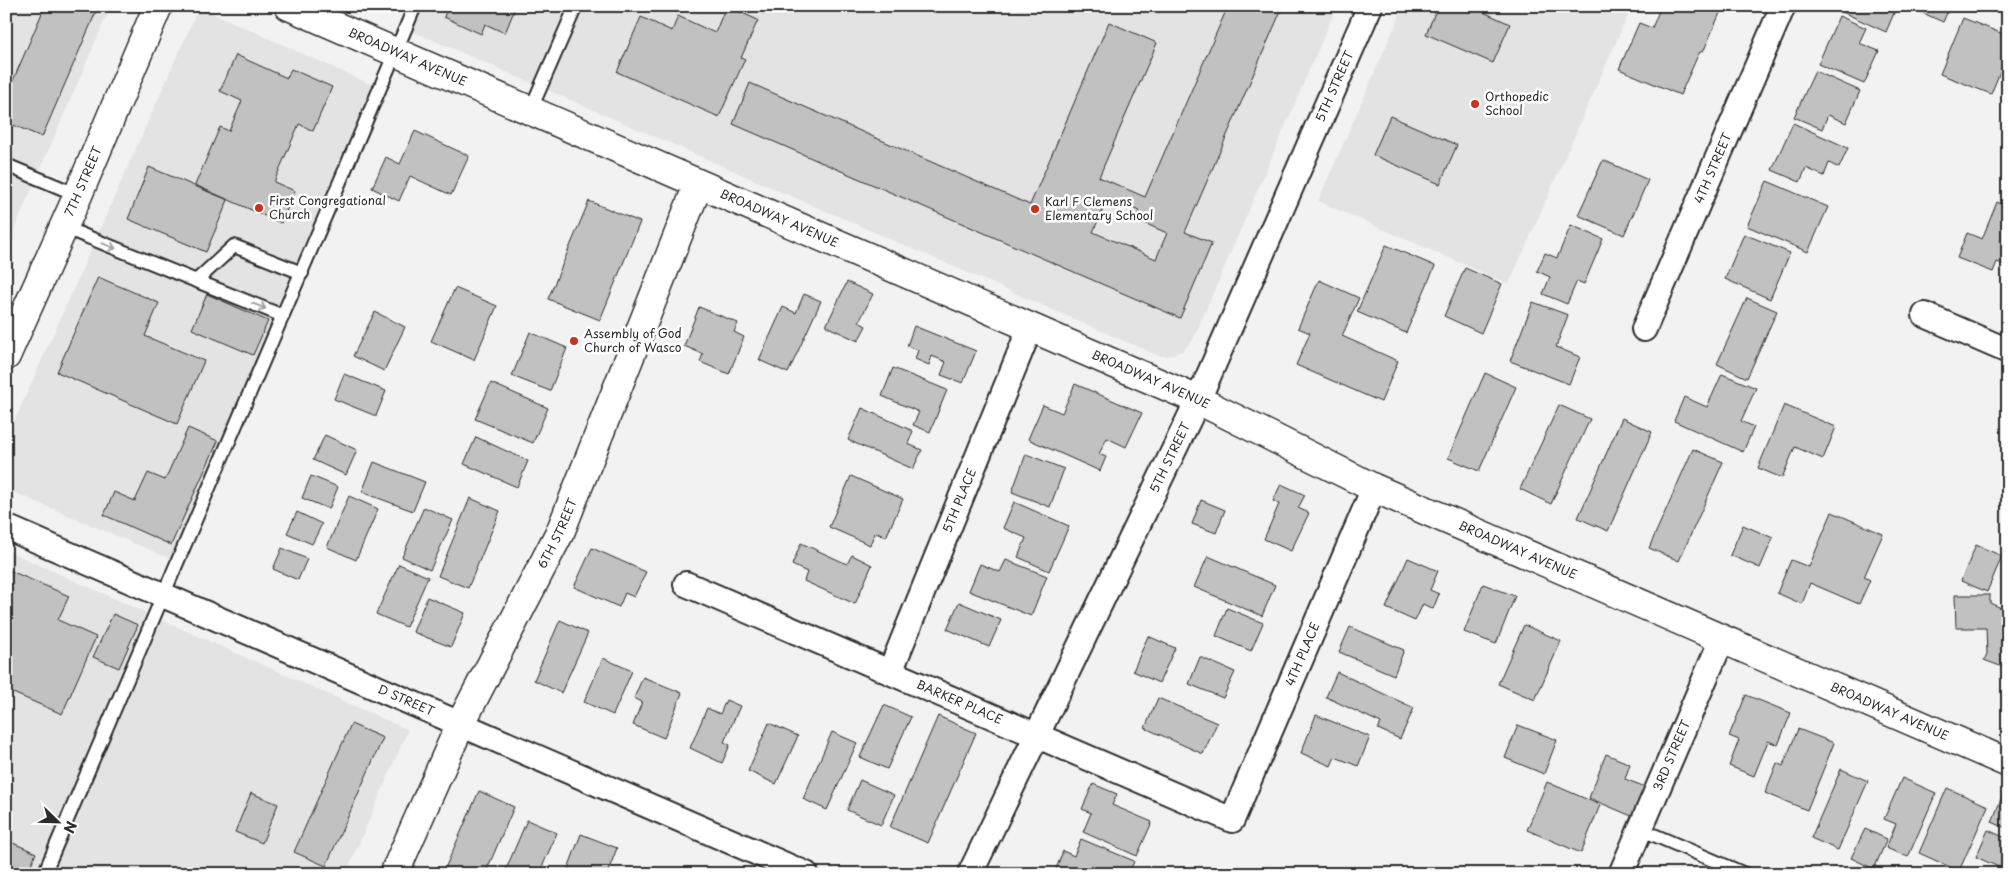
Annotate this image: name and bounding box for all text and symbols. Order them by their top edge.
street label: BROADWAY AVENUE [346,23,470,90]
street label: 5TH STREET [1310,47,1358,125]
place label: Orthopedic School [1485,87,1549,119]
marker: Orthopedic School [1469,98,1481,110]
street label: 4TH STREET [1689,129,1736,206]
street label: 7TH STREET [60,143,106,219]
street label: BROADWAY AVENUE [717,184,842,251]
place label: First Congregational Church [269,191,386,223]
place label: Karl F Clemens Elementary School [1045,192,1153,224]
marker: First Congregational Church [253,202,265,214]
marker: Karl F Clemens Elementary School [1029,203,1041,215]
one-way arrow [101,241,116,251]
one-way arrow [252,303,267,312]
place label: Assembly of God Church of Wasco [584,324,682,356]
marker: Assembly of God Church of Wasco [568,335,580,347]
street label: BROADWAY AVENUE [1089,345,1213,413]
street label: 5TH STREET [1145,418,1194,495]
street label: 5TH PLACE [938,465,980,535]
street label: 6TH STREET [533,495,581,571]
street label: BROADWAY AVENUE [1456,516,1580,583]
street label: 4TH PLACE [1280,619,1324,689]
street label: BARKER PLACE [914,675,1006,728]
street label: BROADWAY AVENUE [1827,677,1952,744]
street label: D STREET [375,679,438,720]
street label: 3RD STREET [1648,716,1694,793]
north arrow [32,798,82,848]
text: N [59,818,82,836]

